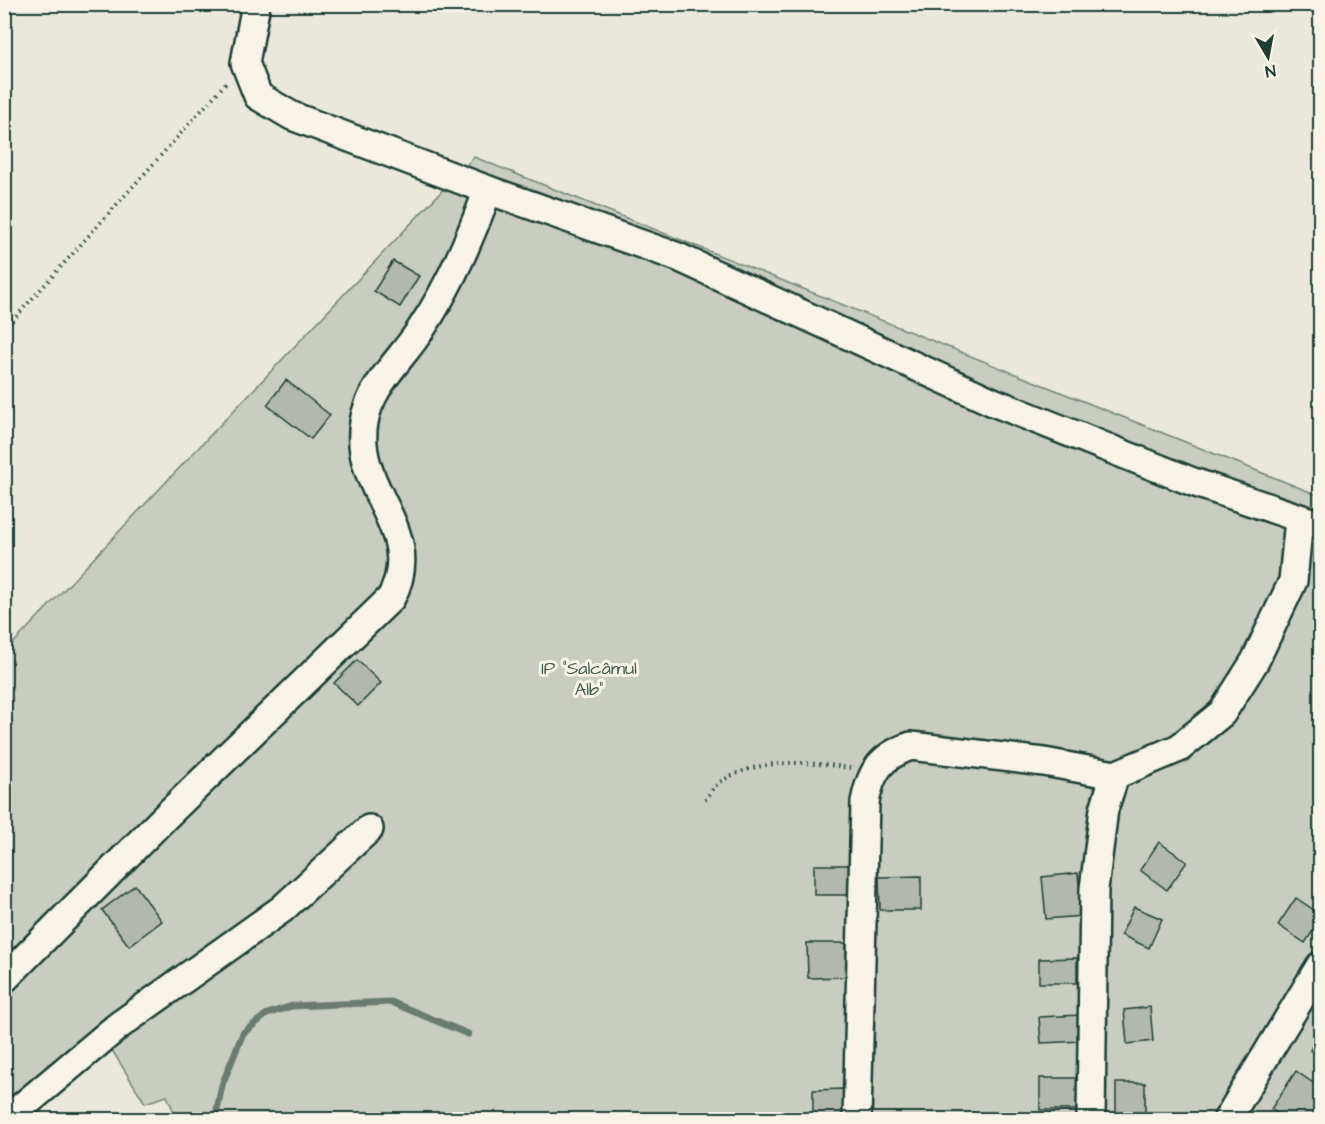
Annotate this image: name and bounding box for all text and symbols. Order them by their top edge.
north arrow [1238,27,1298,87]
text: N [1264,59,1277,82]
park label: IP "Salcâmul Alb" [541,656,637,702]

